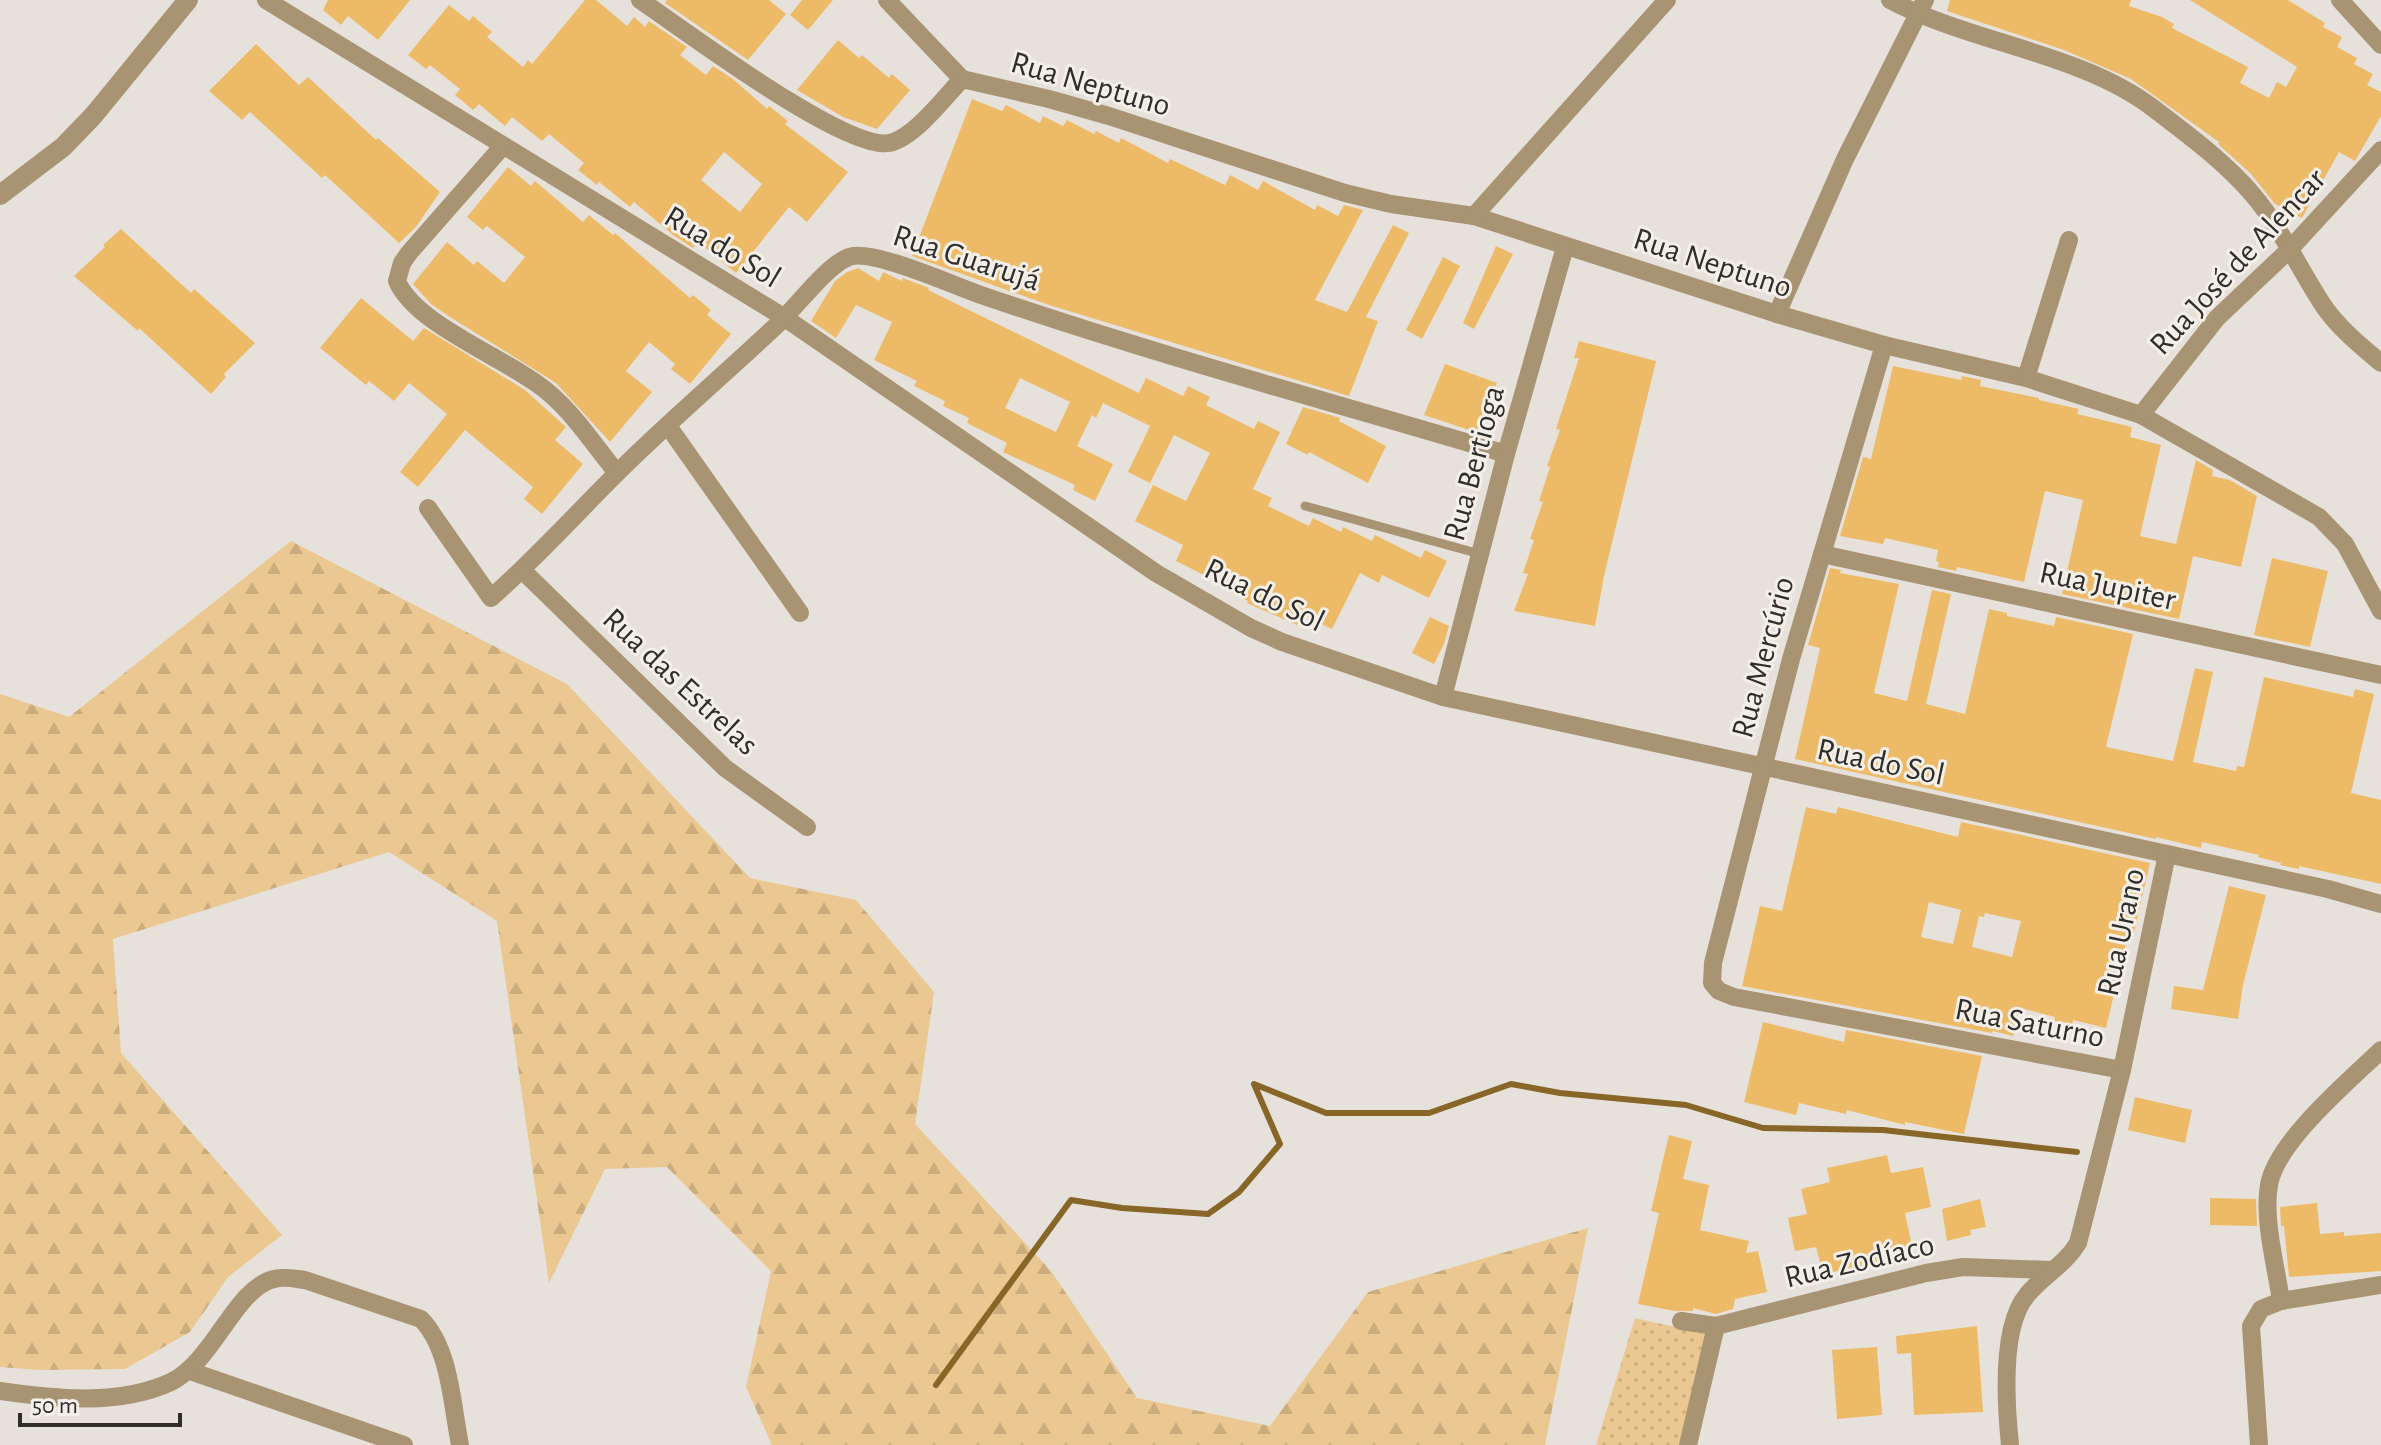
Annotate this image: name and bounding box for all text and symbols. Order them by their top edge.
street label: Rua Neptuno [1007,46,1174,122]
street label: Rua José de Alencar [2144,162,2332,361]
street label: Rua do Sol [659,200,786,294]
street label: Rua Guarujá [889,219,1044,297]
street label: Rua Neptuno [1630,222,1796,304]
street label: Rua Bertioga [1438,382,1510,544]
street label: Rua do Sol [1200,552,1330,638]
street label: Rua Jupiter [2037,556,2179,616]
street label: Rua Mercúrio [1726,573,1800,741]
street label: Rua das Estrelas [597,602,764,761]
street label: Rua do Sol [1814,733,1947,791]
street label: Rua Urano [2092,865,2150,999]
street label: Rua Saturno [1952,993,2107,1053]
street label: Rua Zodíaco [1781,1228,1937,1294]
scale bar [20,1377,180,1427]
text: 50 m [32,1394,78,1418]

